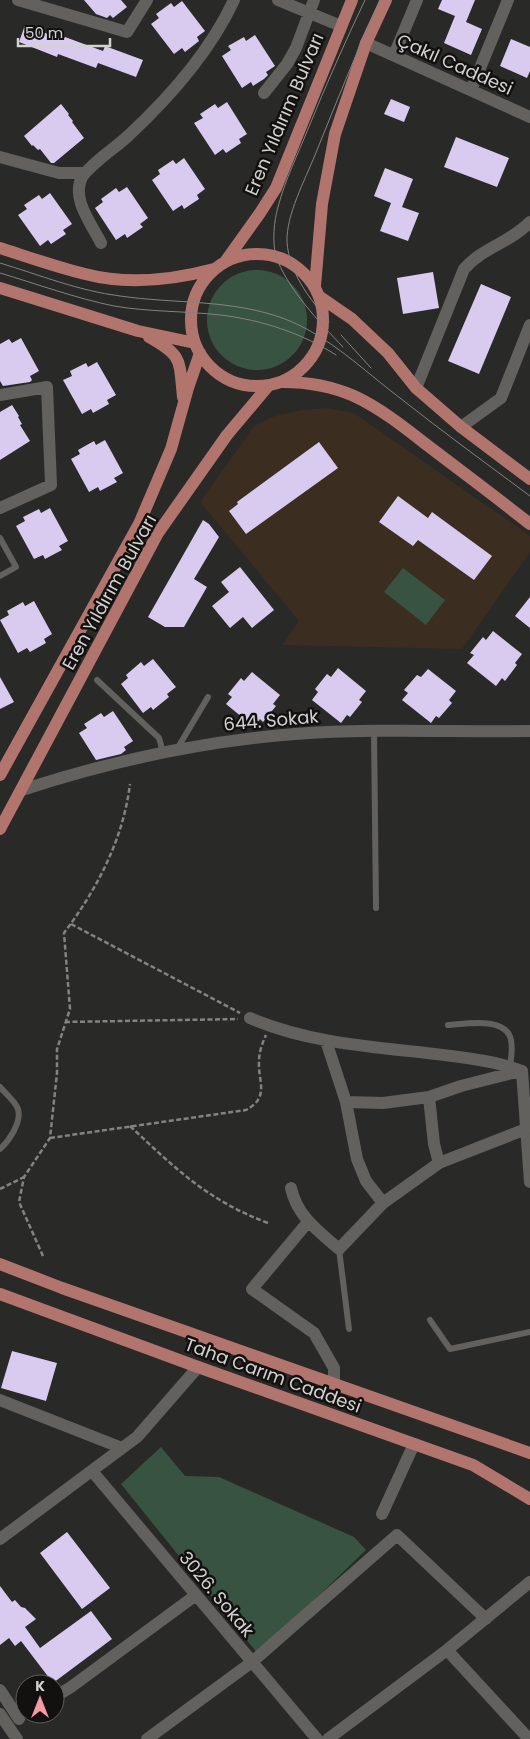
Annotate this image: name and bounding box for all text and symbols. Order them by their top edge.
scale bar [18,15,110,47]
text: 50 m [25,22,63,43]
street label: Çakıl Caddesi [393,27,517,101]
street label: Eren Yıldırım Bulvarı [238,29,330,199]
street label: Eren Yıldırım Bulvarı [56,510,162,674]
street label: 644. Sokak [222,703,320,737]
street label: Taha Carım Caddesi [181,1331,365,1419]
street label: 3026. Sokak [174,1546,261,1643]
north arrow [15,1674,65,1724]
text: K [35,1676,45,1696]

